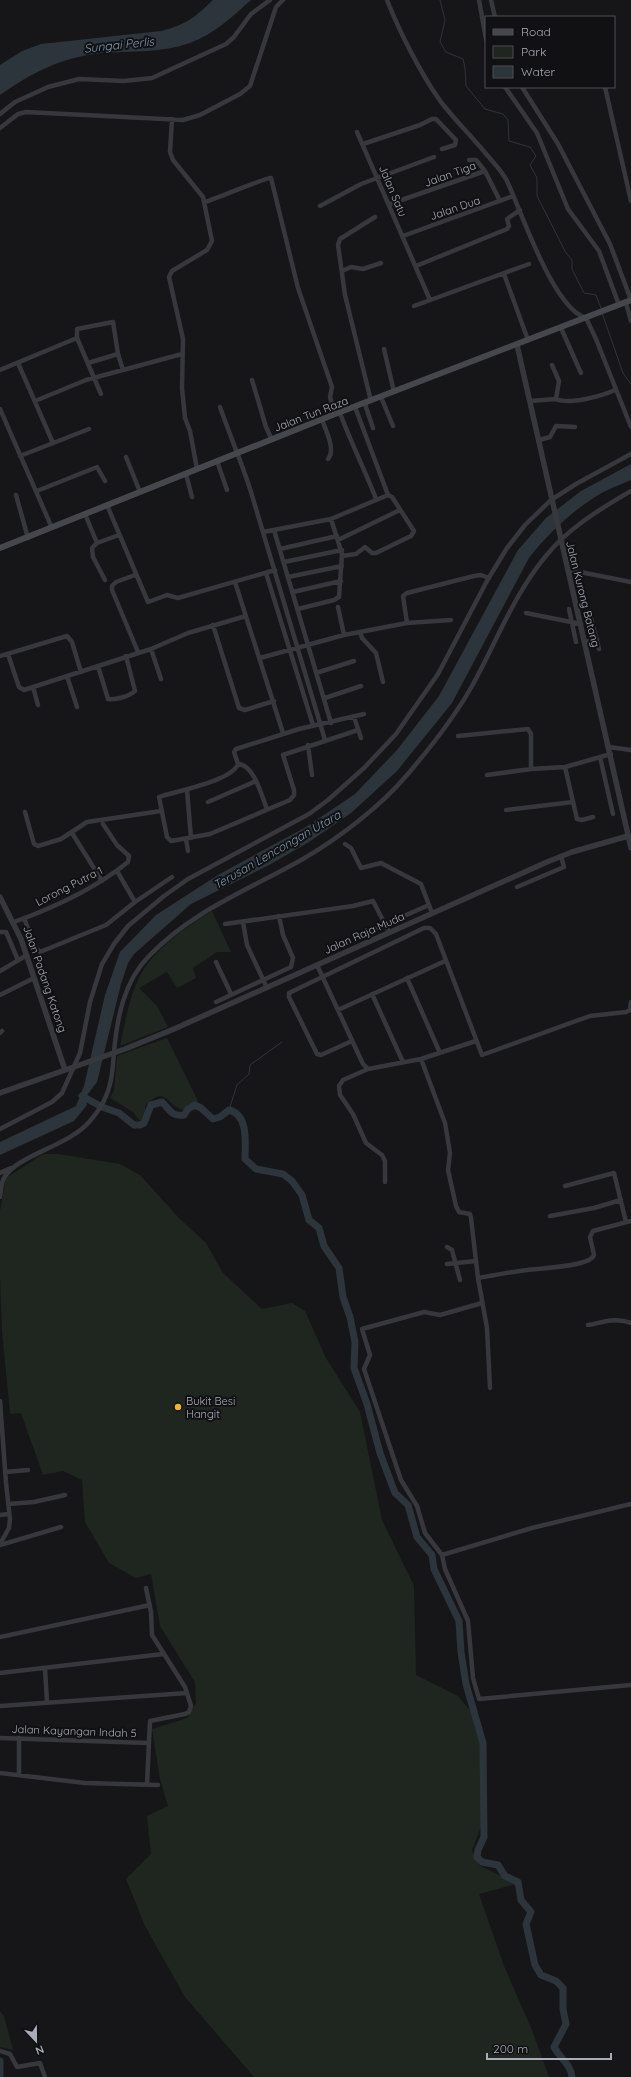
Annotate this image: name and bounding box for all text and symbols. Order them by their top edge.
legend [485,16,615,88]
text: Road [521,24,551,39]
water label: Sungai Perlis [83,33,156,56]
text: Park [521,44,546,59]
text: Water [521,64,556,79]
street label: Jalan Tiga [422,158,478,190]
street label: Jalan Satu [376,163,410,219]
street label: Jalan Dua [428,193,482,223]
street label: Jalan Tun Raza [272,393,350,435]
street label: Jalan Kurong Batang [563,539,603,649]
water label: Terusan Lencongan Utara [211,807,344,892]
street label: Lorong Putra 1 [33,863,105,909]
street label: Jalan Raja Muda [321,909,407,957]
street label: Jalan Padang Katong [20,924,70,1034]
place label: Bukit Besi Hangit [186,1394,235,1421]
marker: Bukit Besi Hangit [173,1402,183,1412]
street label: Jalan Kayangan Indah 5 [11,1722,137,1740]
north arrow [16,2021,56,2061]
scale bar [487,2035,611,2061]
text: 200 m [493,2041,528,2056]
text: N [33,2042,46,2058]

